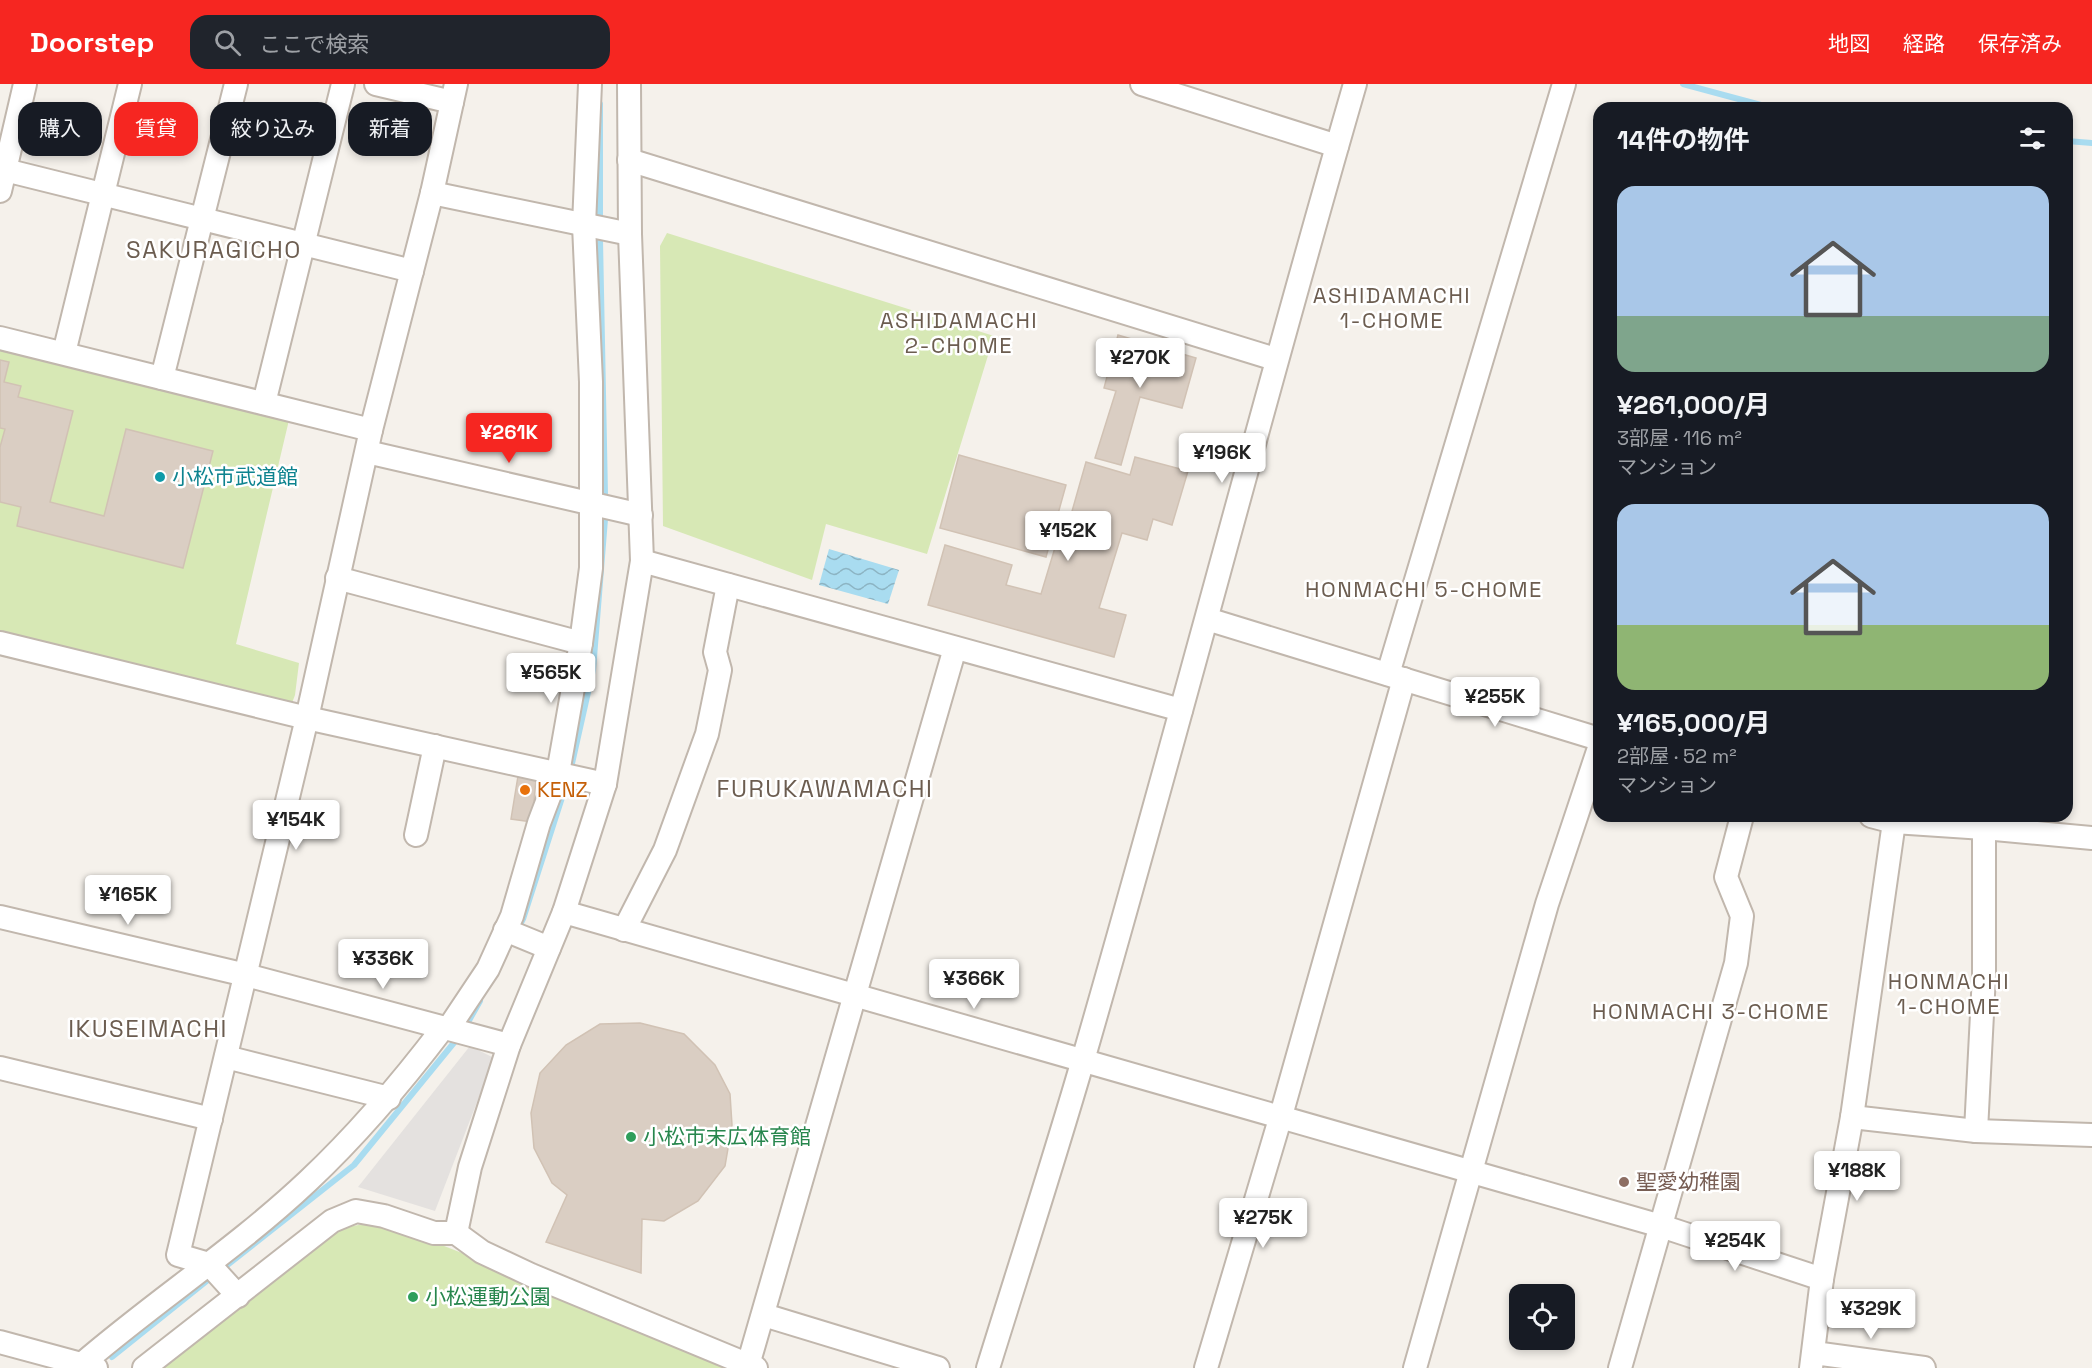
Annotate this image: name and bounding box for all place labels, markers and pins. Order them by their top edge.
pin: ¥270K [1098,338,1182,389]
pin: ¥261K [467,413,551,464]
pin: ¥196K [1180,433,1264,484]
place label: 小松市武道館 [172,463,298,490]
marker: 小松市武道館 [153,470,167,484]
pin: ¥152K [1026,511,1110,562]
pin: ¥565K [509,653,593,704]
pin: ¥255K [1453,677,1537,728]
place label: KENZ [537,776,588,803]
marker: KENZ [518,783,532,797]
pin: ¥154K [254,800,338,851]
pin: ¥165K [86,875,170,926]
pin: ¥336K [341,939,425,990]
pin: ¥366K [932,959,1016,1010]
place label: 小松市末広体育館 [643,1123,811,1150]
marker: 小松市末広体育館 [624,1130,638,1144]
pin: ¥188K [1815,1151,1899,1202]
place label: 聖愛幼稚園 [1636,1168,1741,1195]
marker: 聖愛幼稚園 [1617,1175,1631,1189]
pin: ¥275K [1221,1198,1305,1249]
pin: ¥254K [1693,1221,1777,1272]
place label: 小松運動公園 [425,1283,551,1310]
pin: ¥329K [1829,1289,1913,1340]
marker: 小松運動公園 [406,1290,420,1304]

